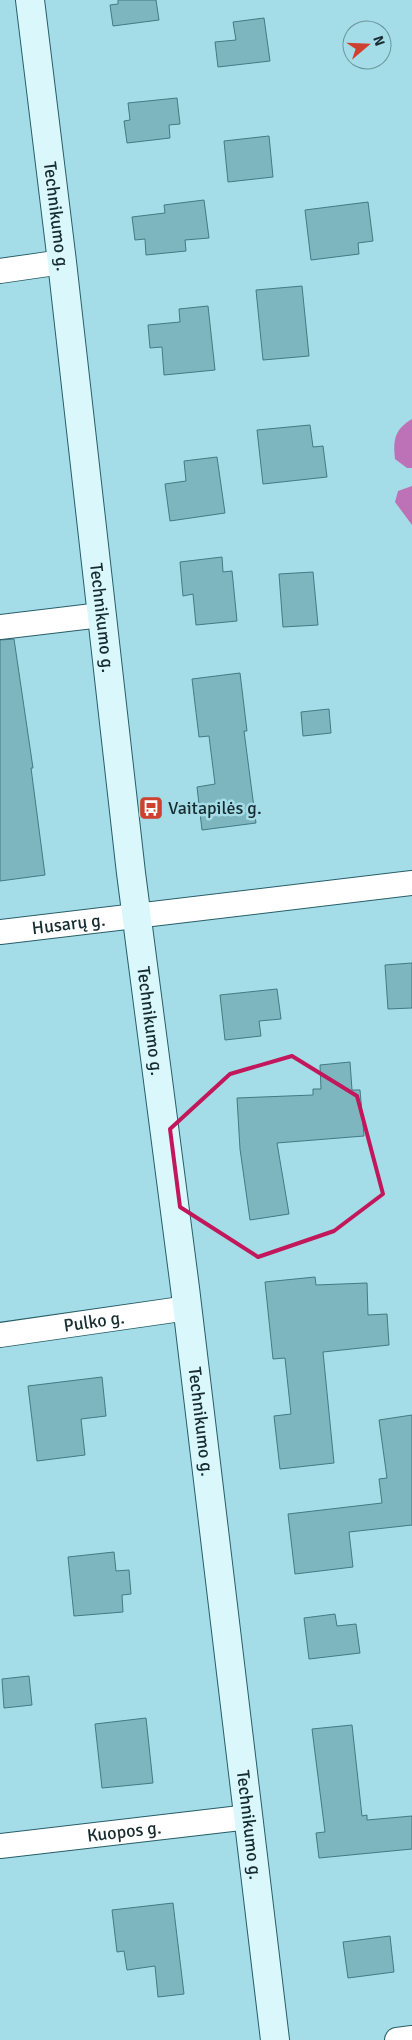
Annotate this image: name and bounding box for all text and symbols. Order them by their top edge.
north arrow [342,20,392,70]
text: N [369,34,388,48]
street label: Technikumo g. [39,160,74,272]
street label: Technikumo g. [85,562,119,674]
bus stop icon: Vaitapilės g. [138,795,164,821]
place label: Vaitapilės g. [168,797,262,819]
street label: Husarų g. [31,909,106,939]
street label: Technikumo g. [132,965,168,1077]
street label: Pulko g. [62,1306,126,1337]
street label: Technikumo g. [184,1366,218,1478]
street label: Technikumo g. [232,1769,267,1881]
street label: Kuopos g. [86,1816,162,1847]

